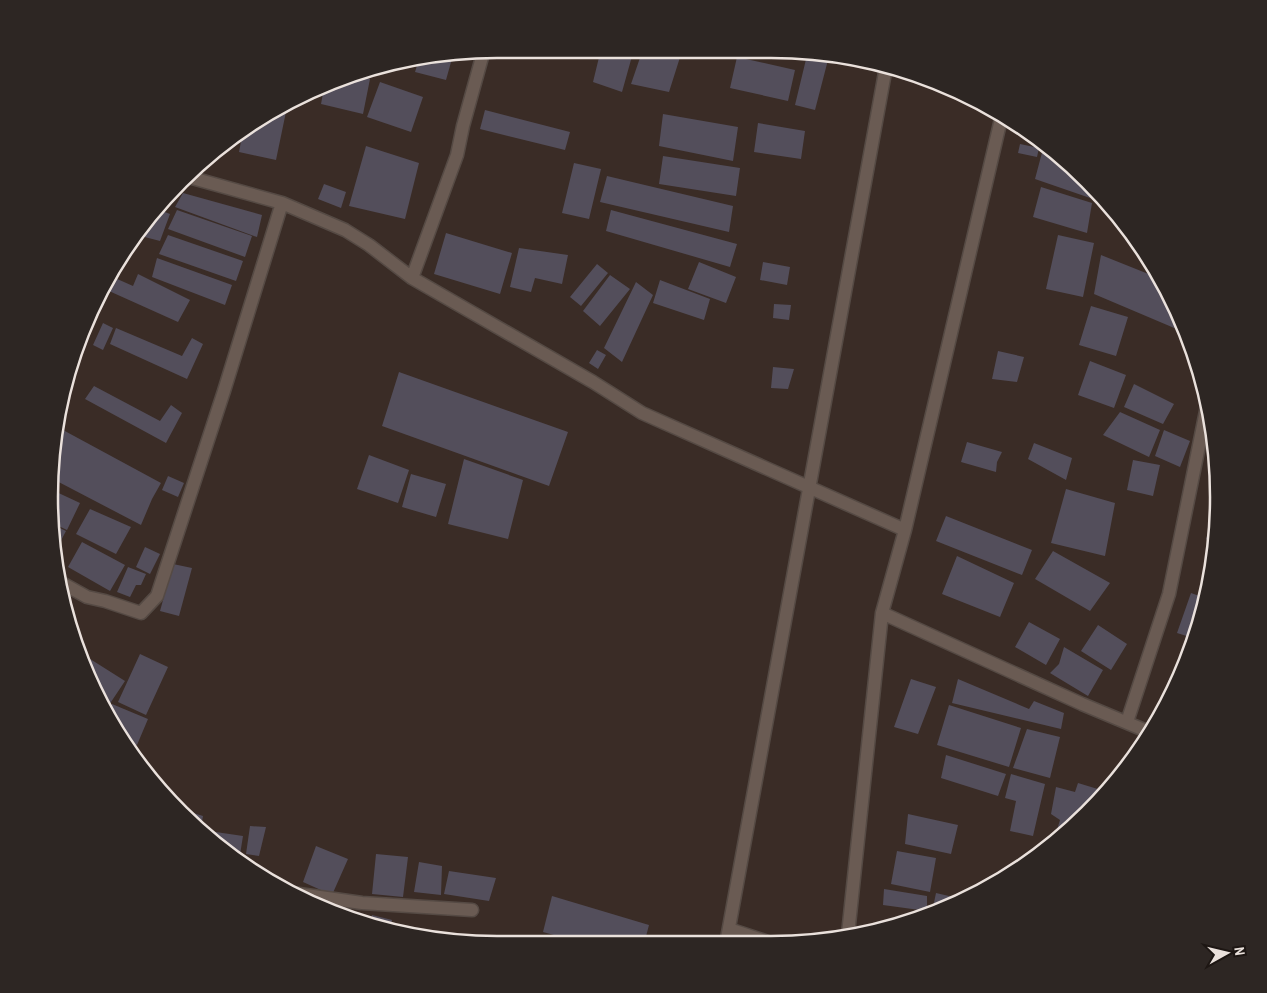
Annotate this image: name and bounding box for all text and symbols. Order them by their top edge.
north arrow [1202,928,1252,978]
text: N [1230,946,1249,957]

